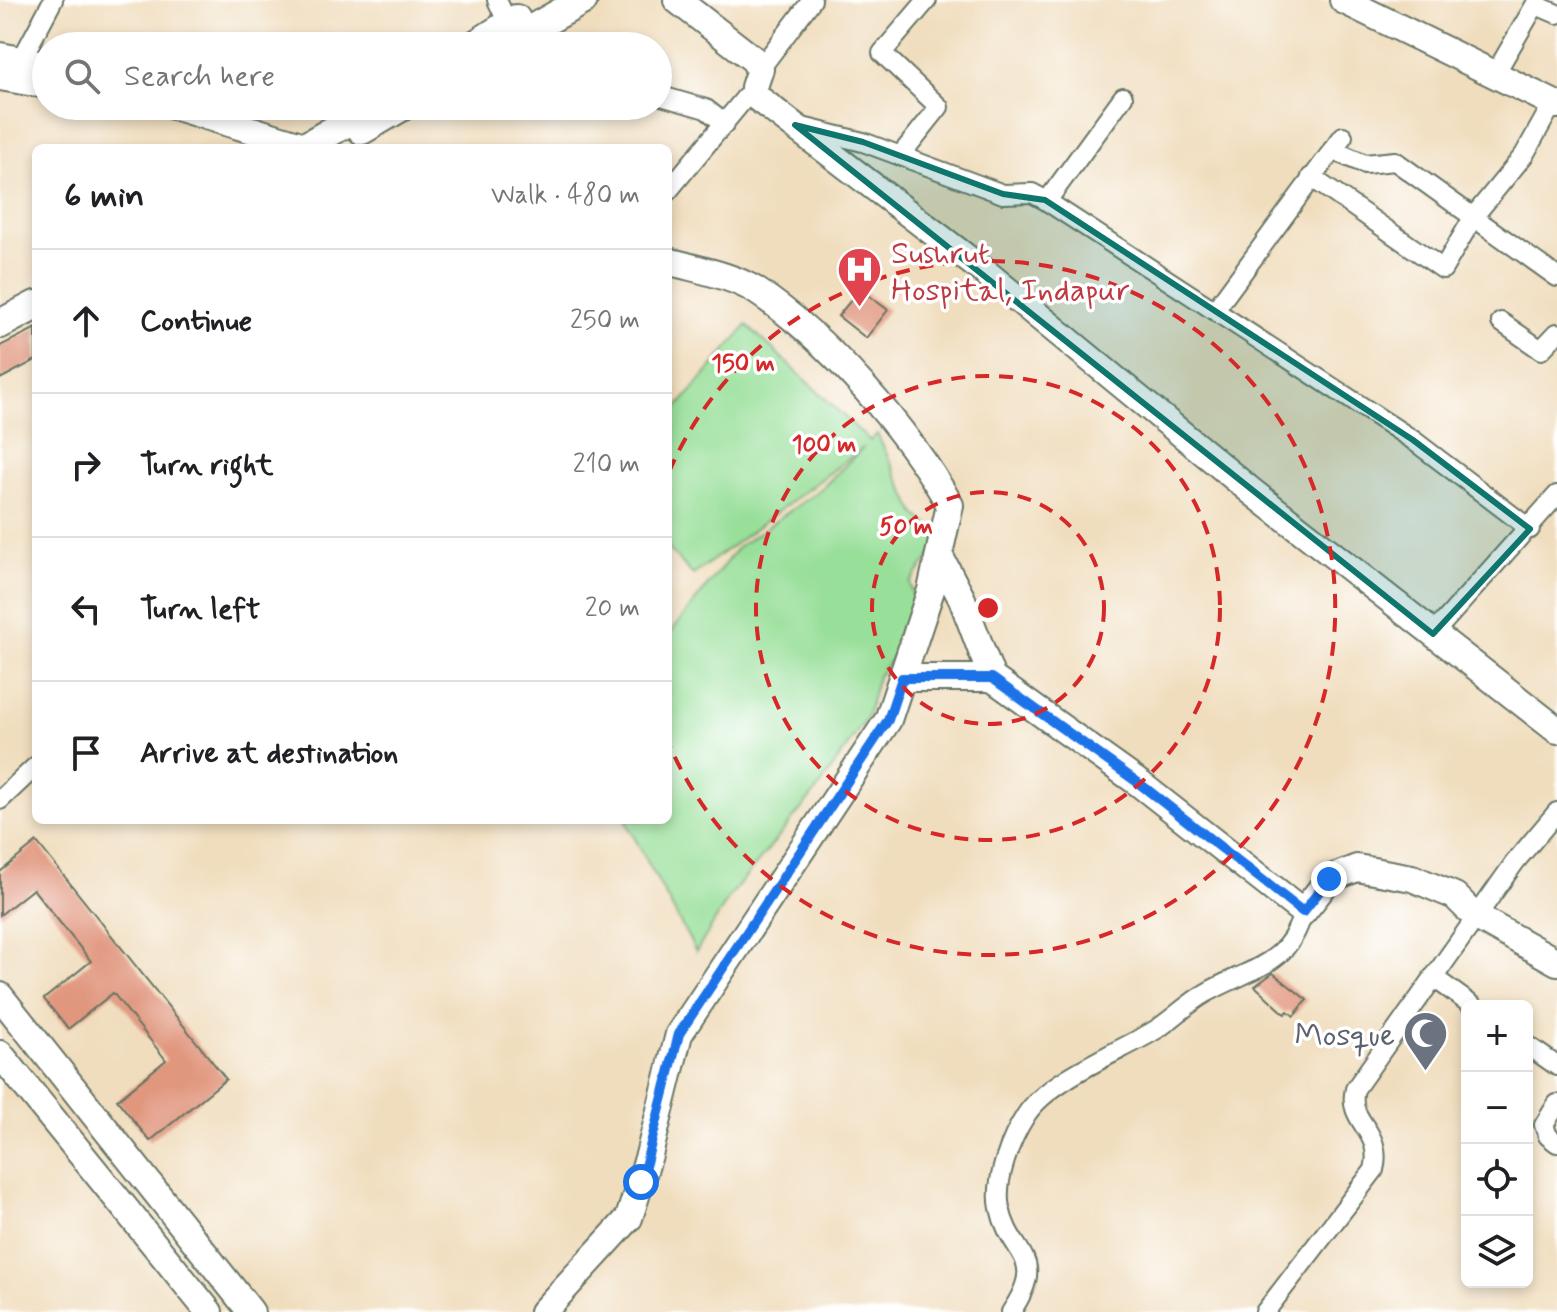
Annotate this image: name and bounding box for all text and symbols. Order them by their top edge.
search box [32,32,672,120]
icon: search [60,54,104,98]
text: Search here [124,57,275,96]
text: 6 min [64,174,144,219]
text: Walk · 480 m [491,179,640,213]
place label: Sushrut Hospital, Indapur [891,233,1130,312]
hospital icon: Sushrut Hospital, Indapur [836,246,884,309]
icon: ahead [64,299,108,343]
text: Continue [140,302,252,341]
text: 250 m [570,304,640,338]
text: 150 m [711,349,775,380]
text: 100 m [792,430,856,461]
icon: right [64,443,108,487]
text: Turn right [140,446,273,485]
text: 210 m [573,448,640,482]
text: 50 m [879,512,933,543]
icon: left [64,587,108,631]
text: Turn left [140,590,260,629]
text: 20 m [585,592,640,626]
centre of rings [974,594,1002,622]
icon: arrive [64,731,108,775]
text: Arrive at destination [140,734,398,773]
route end [1311,861,1347,897]
map controls [1461,1000,1533,1288]
button: + [1461,1000,1533,1072]
mosque icon: Mosque [1402,1010,1450,1073]
place label: Mosque [1295,1015,1395,1057]
button: − [1461,1072,1533,1144]
button: locate [1461,1144,1533,1216]
route start [623,1164,659,1200]
button: layers [1461,1216,1533,1288]

